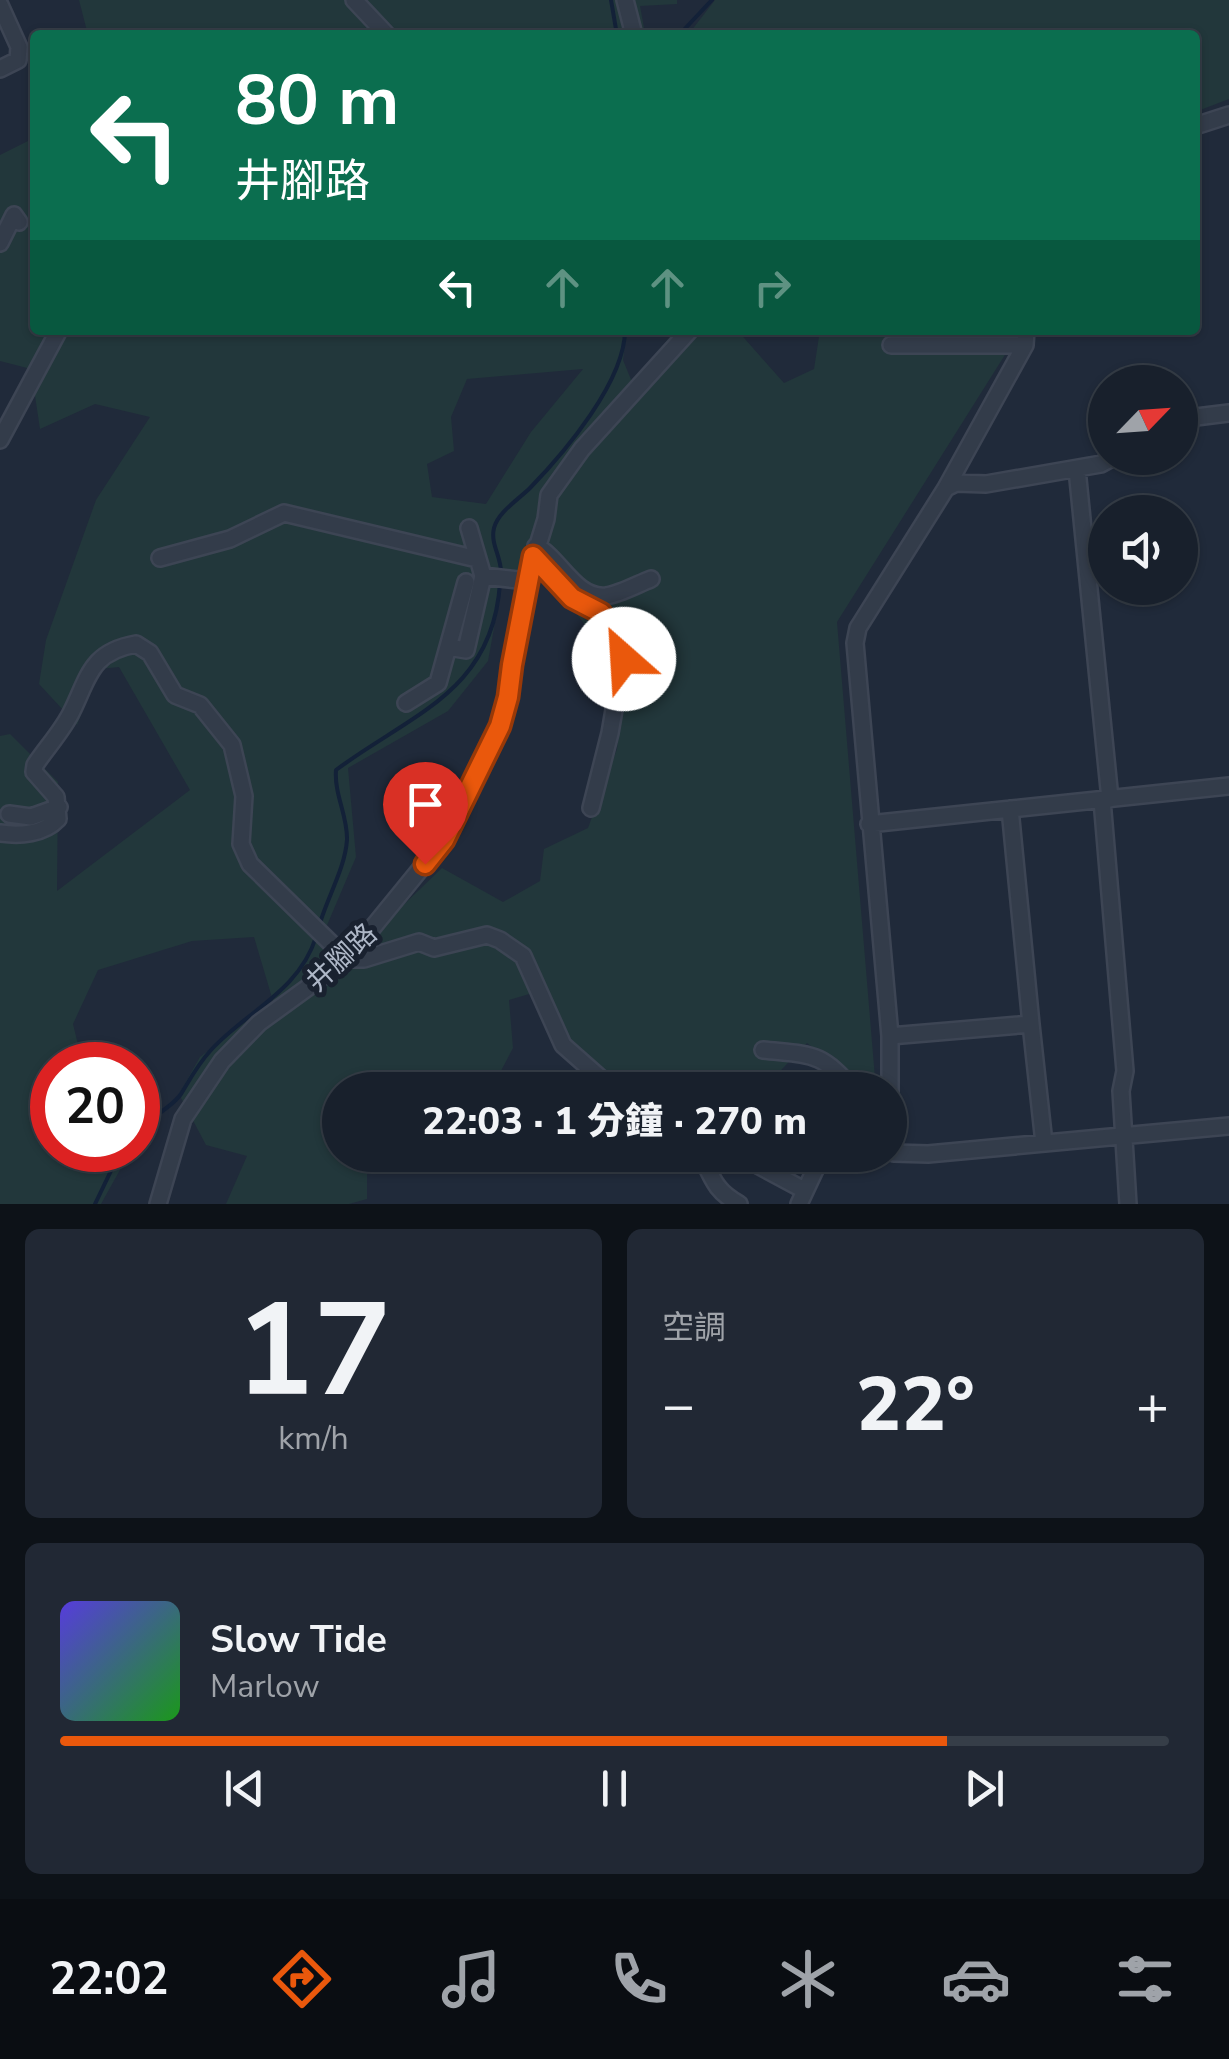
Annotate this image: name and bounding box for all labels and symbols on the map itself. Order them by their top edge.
north arrow [1088,365,1198,475]
position arrow [572,607,676,711]
pin [383,762,468,865]
street label: 井腳路 [298,915,385,1000]
speed limit sign: 20 [30,1042,160,1172]

